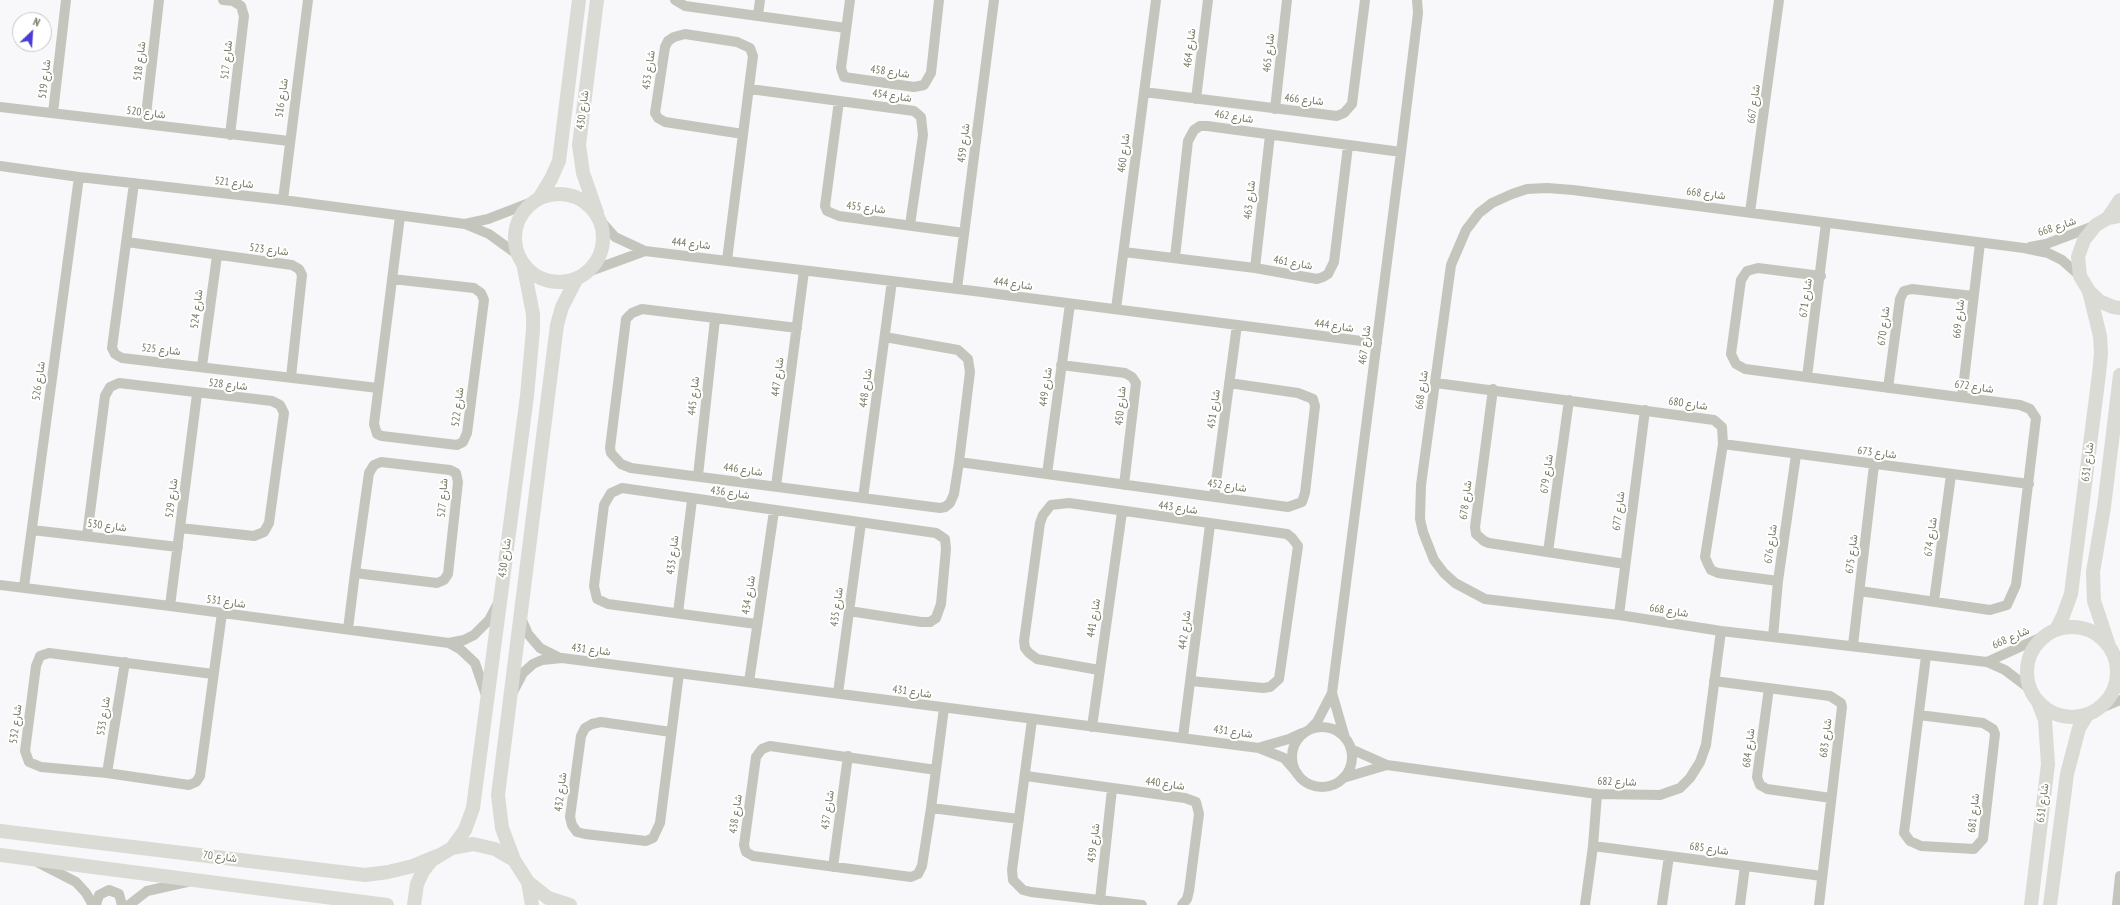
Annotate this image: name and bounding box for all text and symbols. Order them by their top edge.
north arrow [12,12,52,52]
text: N [31,14,42,30]
street label: شارع 464 [1181,28,1199,68]
street label: شارع 465 [1260,33,1278,73]
street label: شارع 517 [218,40,236,80]
street label: شارع 518 [131,41,149,81]
street label: شارع 453 [640,50,658,90]
street label: شارع 519 [36,59,54,99]
street label: شارع 458 [870,63,910,81]
street label: شارع 516 [273,78,291,118]
street label: شارع 667 [1745,84,1763,124]
street label: شارع 454 [872,87,912,105]
street label: شارع 430 [574,90,592,130]
street label: شارع 466 [1284,91,1324,109]
street label: شارع 520 [126,104,166,122]
street label: شارع 462 [1214,107,1254,127]
street label: شارع 459 [955,123,973,163]
street label: شارع 460 [1115,133,1133,173]
street label: شارع 521 [214,174,254,192]
street label: شارع 463 [1241,180,1259,220]
street label: شارع 668 [1686,185,1726,203]
street label: شارع 455 [846,199,886,217]
street label: شارع 668 [2036,215,2078,239]
street label: شارع 444 [671,235,711,253]
street label: شارع 523 [249,241,289,259]
street label: شارع 461 [1272,253,1314,273]
street label: شارع 444 [993,275,1033,293]
street label: شارع 671 [1797,278,1815,318]
street label: شارع 524 [188,289,206,329]
street label: شارع 669 [1950,299,1968,339]
street label: شارع 670 [1875,306,1893,346]
street label: شارع 444 [1314,317,1354,335]
street label: شارع 467 [1356,325,1374,365]
street label: شارع 525 [141,341,181,359]
street label: شارع 447 [769,357,787,397]
street label: شارع 526 [30,361,48,401]
street label: شارع 449 [1037,367,1055,407]
street label: شارع 448 [857,368,875,408]
street label: شارع 668 [1413,370,1431,410]
street label: شارع 528 [208,376,248,394]
street label: شارع 445 [685,376,703,416]
street label: شارع 672 [1954,378,1994,396]
street label: شارع 450 [1113,386,1129,426]
street label: شارع 522 [449,387,467,427]
street label: شارع 451 [1205,389,1223,429]
street label: شارع 680 [1668,395,1708,413]
street label: شارع 631 [2079,442,2097,482]
street label: شارع 673 [1857,444,1897,462]
street label: شارع 679 [1538,454,1556,494]
street label: شارع 446 [723,461,763,479]
street label: شارع 452 [1207,477,1247,495]
street label: شارع 529 [163,478,181,518]
street label: شارع 527 [435,478,451,518]
street label: شارع 678 [1457,480,1475,520]
street label: شارع 436 [710,484,750,502]
street label: شارع 677 [1610,491,1628,531]
street label: شارع 443 [1158,499,1198,517]
street label: شارع 530 [87,517,127,535]
street label: شارع 674 [1922,517,1940,557]
street label: شارع 676 [1762,524,1780,564]
street label: شارع 675 [1843,534,1861,574]
street label: شارع 433 [664,535,682,575]
street label: شارع 430 [496,538,514,578]
street label: شارع 434 [739,575,759,615]
street label: شارع 435 [828,587,846,627]
street label: شارع 531 [206,593,246,611]
street label: شارع 441 [1084,598,1104,638]
street label: شارع 668 [1649,601,1689,621]
street label: شارع 442 [1176,610,1194,650]
street label: شارع 668 [1990,624,2032,652]
street label: شارع 431 [571,641,611,659]
street label: شارع 431 [892,683,932,701]
street label: شارع 533 [94,696,114,736]
street label: شارع 532 [7,704,25,744]
street label: شارع 683 [1817,718,1835,758]
street label: شارع 431 [1213,723,1253,741]
street label: شارع 684 [1740,728,1758,768]
street label: شارع 432 [552,772,570,812]
street label: شارع 440 [1145,775,1185,793]
street label: شارع 682 [1597,775,1637,789]
street label: شارع 631 [2034,783,2052,823]
street label: شارع 437 [819,790,837,830]
street label: شارع 681 [1965,793,1983,833]
street label: شارع 438 [727,794,745,834]
street label: شارع 439 [1085,823,1103,863]
street label: شارع 685 [1689,840,1729,858]
street label: شارع 70 [202,848,238,866]

